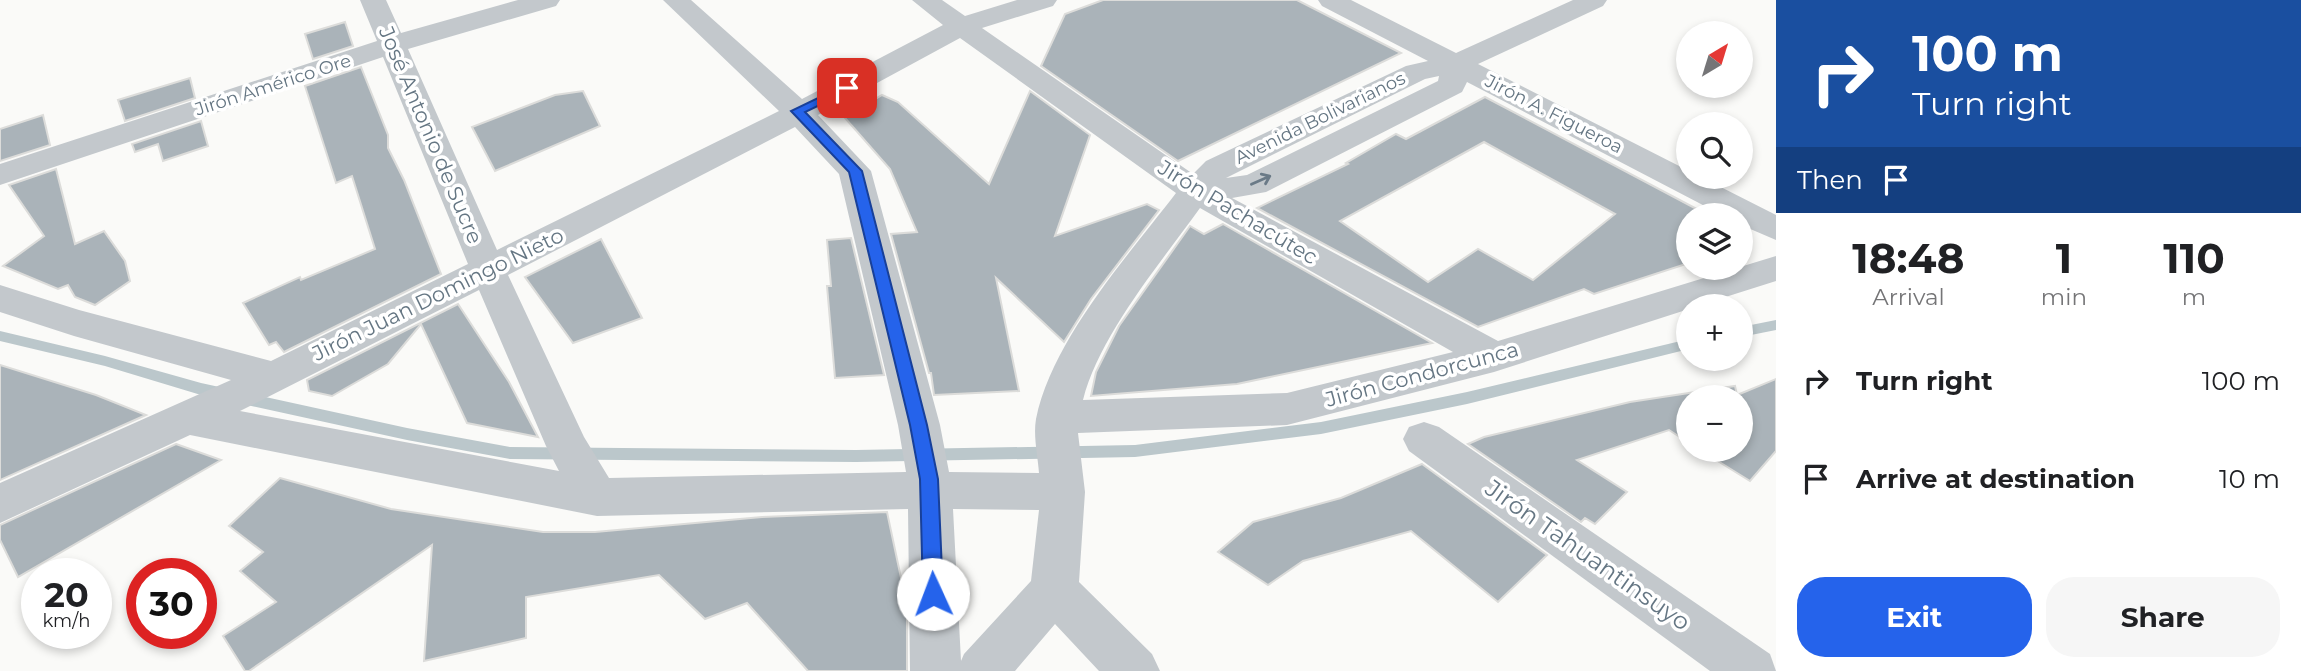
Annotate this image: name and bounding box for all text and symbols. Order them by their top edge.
north arrow [1676,21,1754,98]
map controls [1676,21,1753,462]
street label: José Antonio de Sucre [374,22,488,247]
text: 100 m [1912,24,2063,83]
icon: right [1797,28,1888,119]
street label: Jirón Américo Ore [191,49,354,121]
pin [817,58,877,118]
street label: Avenida Bolivarianos [1231,67,1409,169]
icon: arrive [828,69,866,107]
street label: Jirón A. Figueroa [1481,69,1626,158]
text: Turn right [1912,84,2072,123]
button: search [1676,112,1753,189]
street label: Jirón Pachacútec [1153,154,1322,269]
icon: arrive [1877,161,1915,199]
text: Then [1797,164,1863,196]
one-way arrow [1250,173,1272,186]
button: layers [1676,203,1753,280]
street label: Jirón Juan Domingo Nieto [307,222,568,366]
text: 18:48 [1852,232,1965,284]
text: 1 [2056,232,2072,284]
text: 110 [2163,232,2225,284]
text: Arrival [1872,283,1945,311]
text: min [2041,283,2087,311]
text: m [2182,283,2206,311]
button: + [1676,294,1753,371]
street label: Jirón Condorcunca [1322,336,1521,412]
icon: right [1797,362,1835,400]
text: Turn right [1856,365,1992,397]
text: 100 m [2202,365,2280,397]
button: − [1676,385,1753,462]
icon: arrive [1797,460,1835,498]
text: Arrive at destination [1856,463,2135,495]
text: 10 m [2219,463,2280,495]
street label: Jirón Tahuantinsuyo [1479,473,1696,637]
position arrow [896,557,970,631]
speed limit sign: 30 [126,558,217,649]
text: 20 [44,573,89,616]
button: Exit [1797,577,2032,657]
button: Share [2046,577,2280,657]
text: km/h [42,610,91,632]

